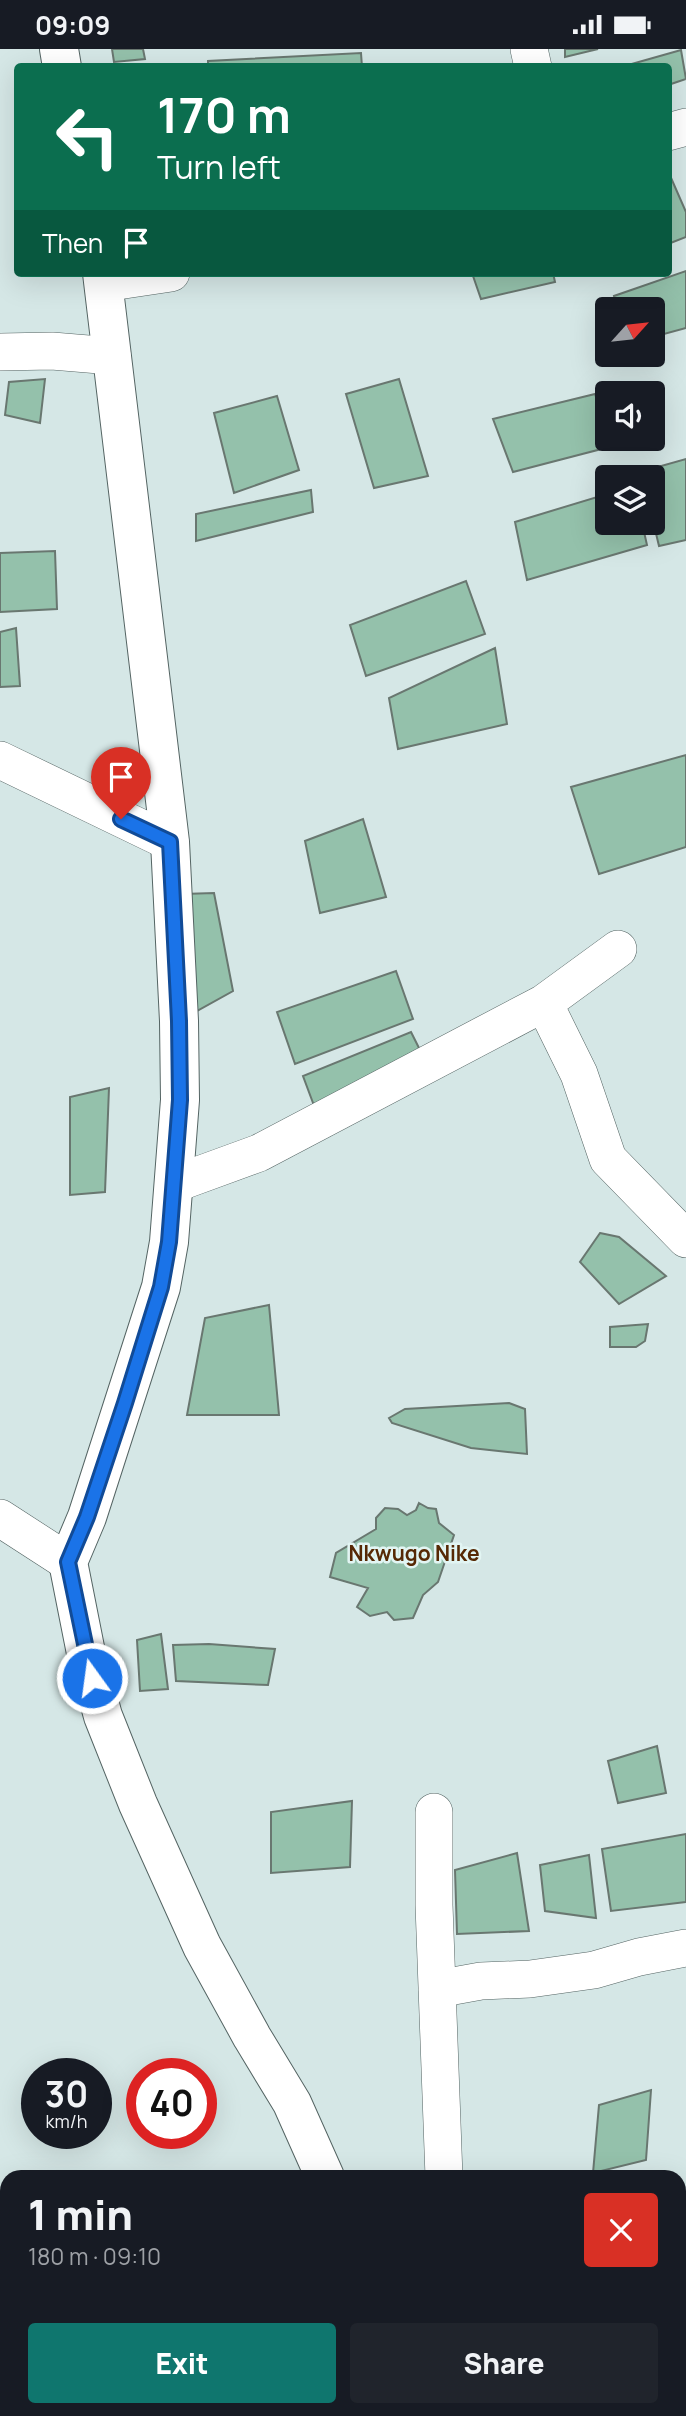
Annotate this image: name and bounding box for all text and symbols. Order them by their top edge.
text: 09:09 [35,7,110,43]
text: 170 m [157,81,291,148]
icon: left [42,91,133,182]
text: Turn left [157,145,281,189]
icon: arrive [117,224,155,262]
text: Then [42,225,103,261]
north arrow [595,297,665,367]
map controls [595,297,665,535]
button: sound [595,381,665,451]
button: layers [595,465,665,535]
pin [91,747,151,819]
icon: arrive [102,758,140,796]
district label: Nkwugo Nike [348,1539,480,1567]
position arrow [55,1641,129,1715]
speed limit sign: 40 [126,2058,217,2149]
text: 30 [45,2070,88,2118]
text: km/h [46,2109,87,2133]
text: 1 min [28,2185,133,2243]
button: close [584,2193,658,2267]
text: 180 m · 09:10 [28,2240,161,2272]
button: Exit [28,2323,336,2403]
button: Share [350,2323,658,2403]

